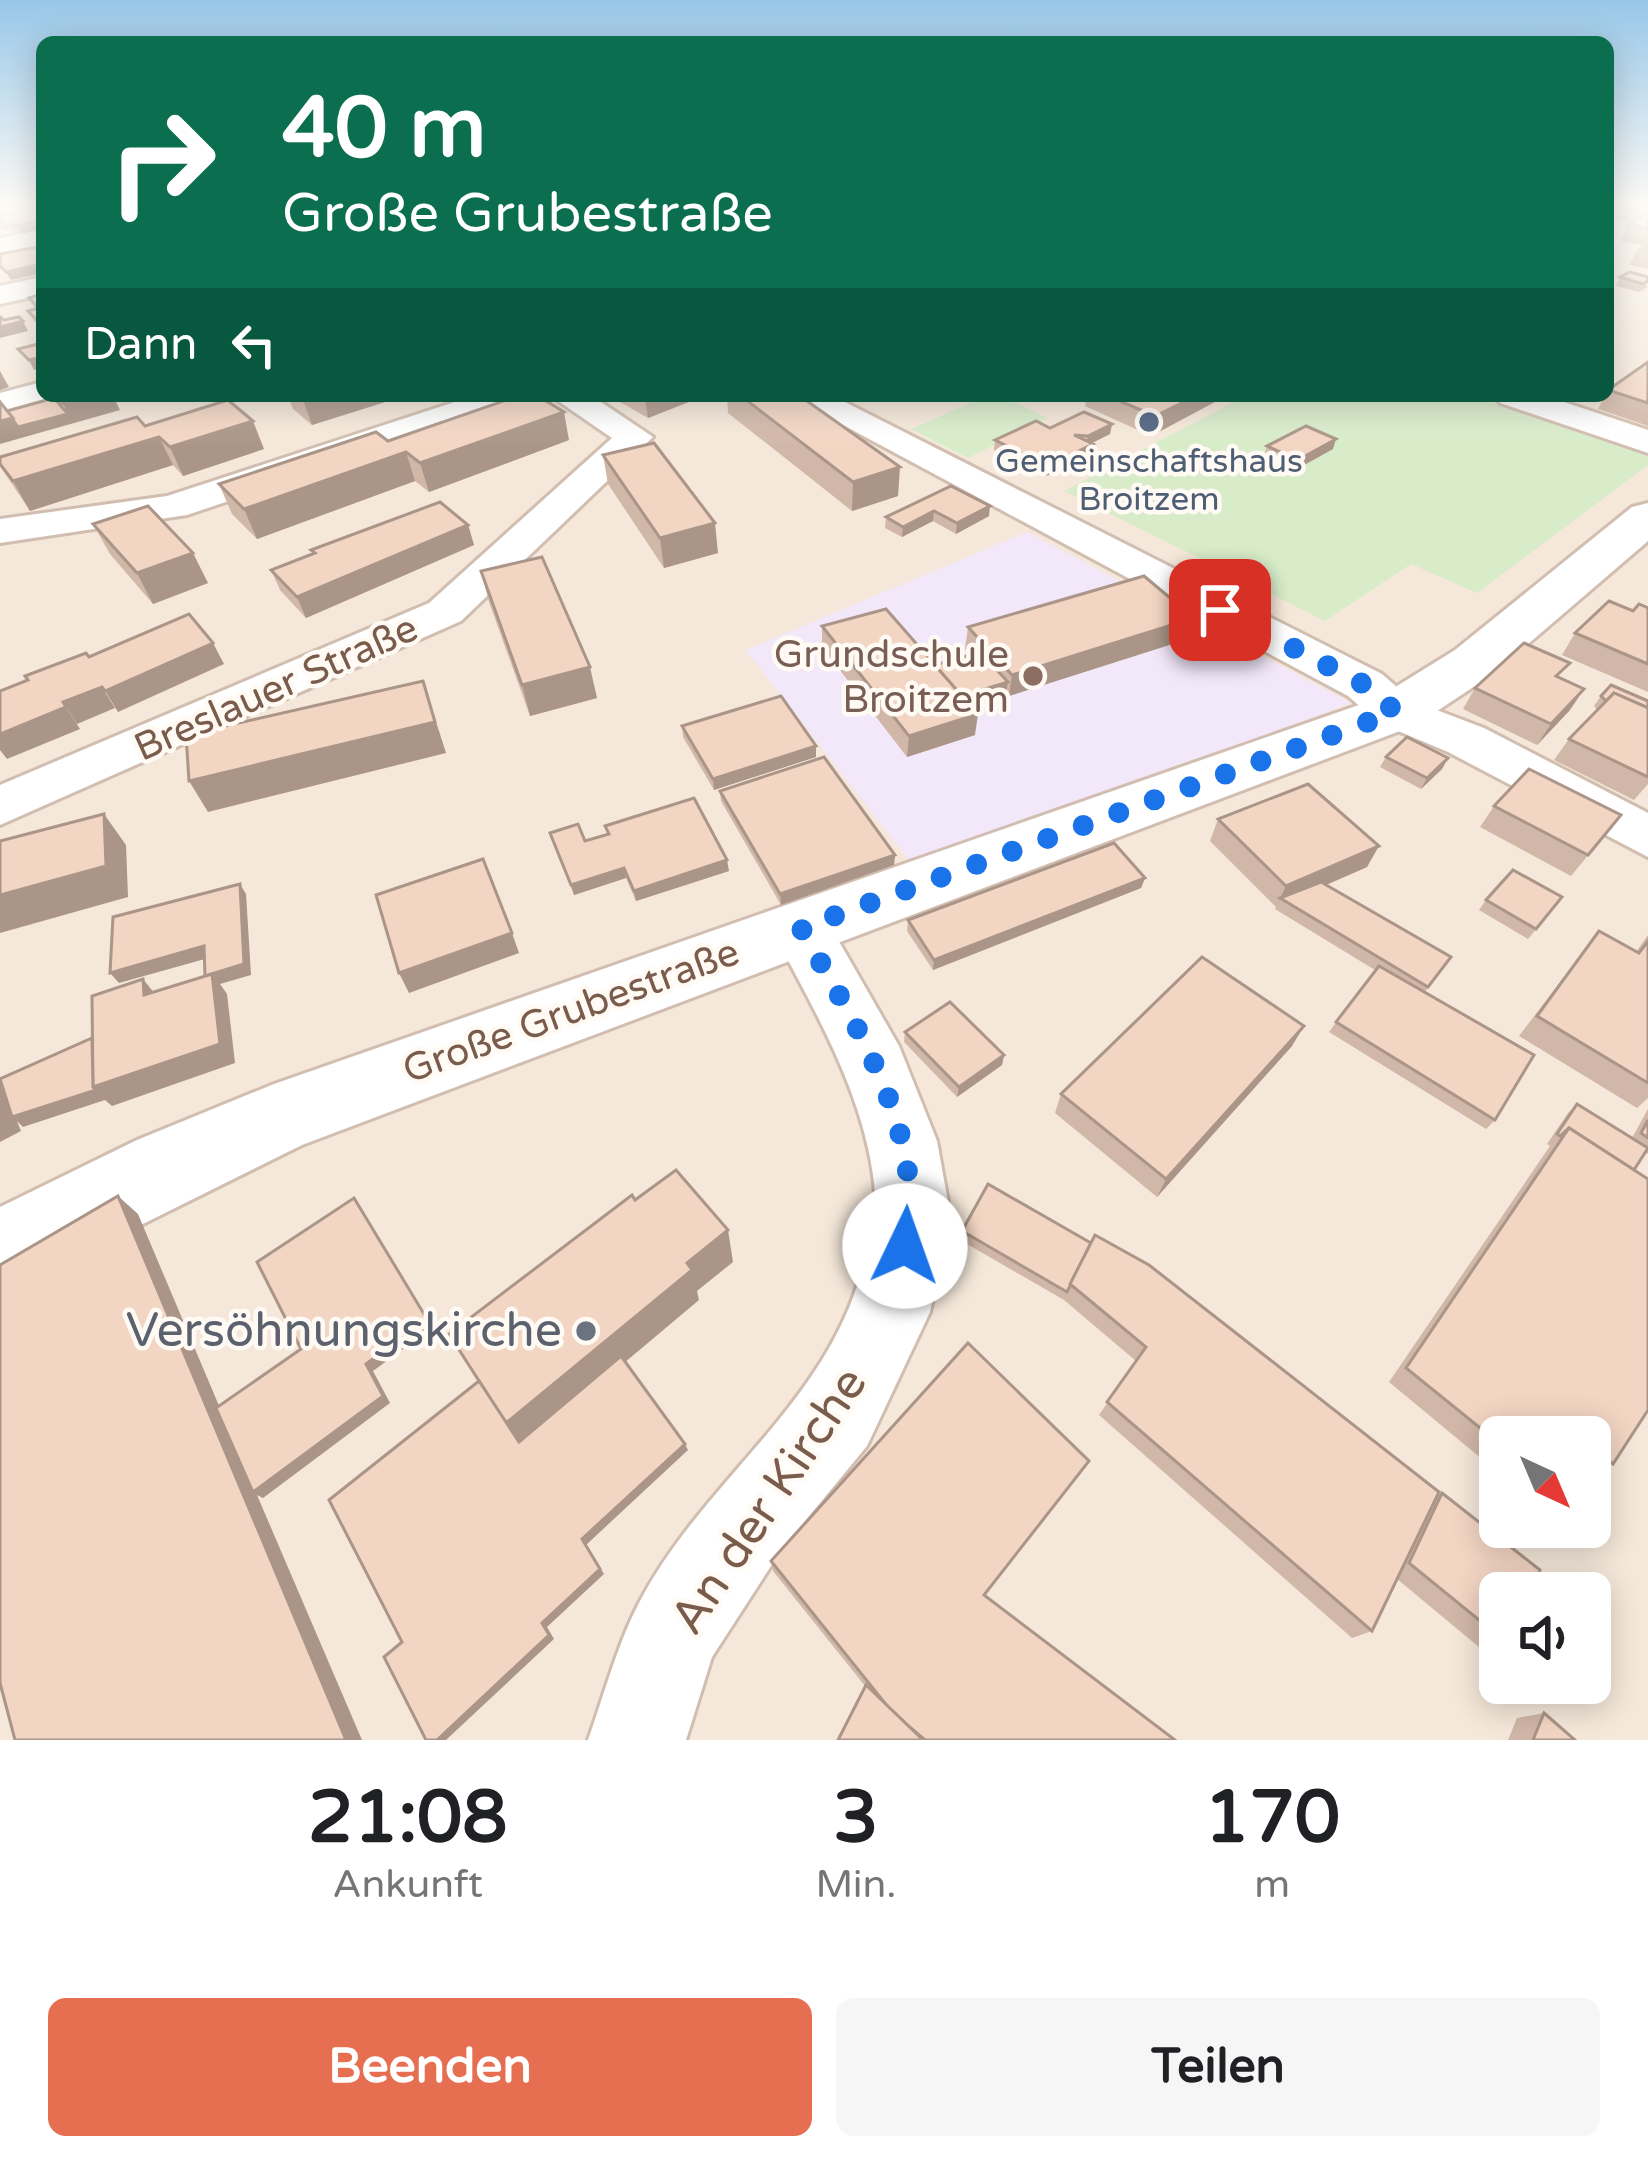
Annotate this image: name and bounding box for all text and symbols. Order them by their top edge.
text: 40 m [282,79,486,180]
icon: right [84,84,240,240]
text: Große Grubestraße [282,181,773,246]
icon: left [221,312,287,378]
text: Dann [84,318,197,372]
marker: Gemeinschaftshaus Broitzem [1136,409,1162,435]
place label: Gemeinschaftshaus Broitzem [995,442,1303,519]
pin [1169,559,1271,661]
icon: arrive [1187,577,1253,643]
street label: Breslauer Straße [127,605,425,771]
place label: Grundschule Broitzem [774,631,1009,723]
marker: Grundschule Broitzem [1020,663,1046,689]
street label: Große Grubestraße [396,928,746,1094]
position arrow [842,1183,968,1309]
place label: Versöhnungskirche [126,1302,562,1360]
marker: Versöhnungskirche [573,1318,599,1344]
street label: An der Kirche [658,1357,880,1645]
north arrow [1479,1416,1611,1548]
map controls [1479,1416,1611,1704]
button: sound [1479,1572,1611,1704]
text: 21:08 [308,1775,508,1862]
text: 3 [833,1775,879,1862]
text: 170 [1204,1775,1340,1862]
text: Ankunft [333,1861,483,1908]
text: Min. [816,1861,896,1908]
text: m [1254,1861,1290,1908]
button: Beenden [48,1998,812,2136]
button: Teilen [836,1998,1600,2136]

